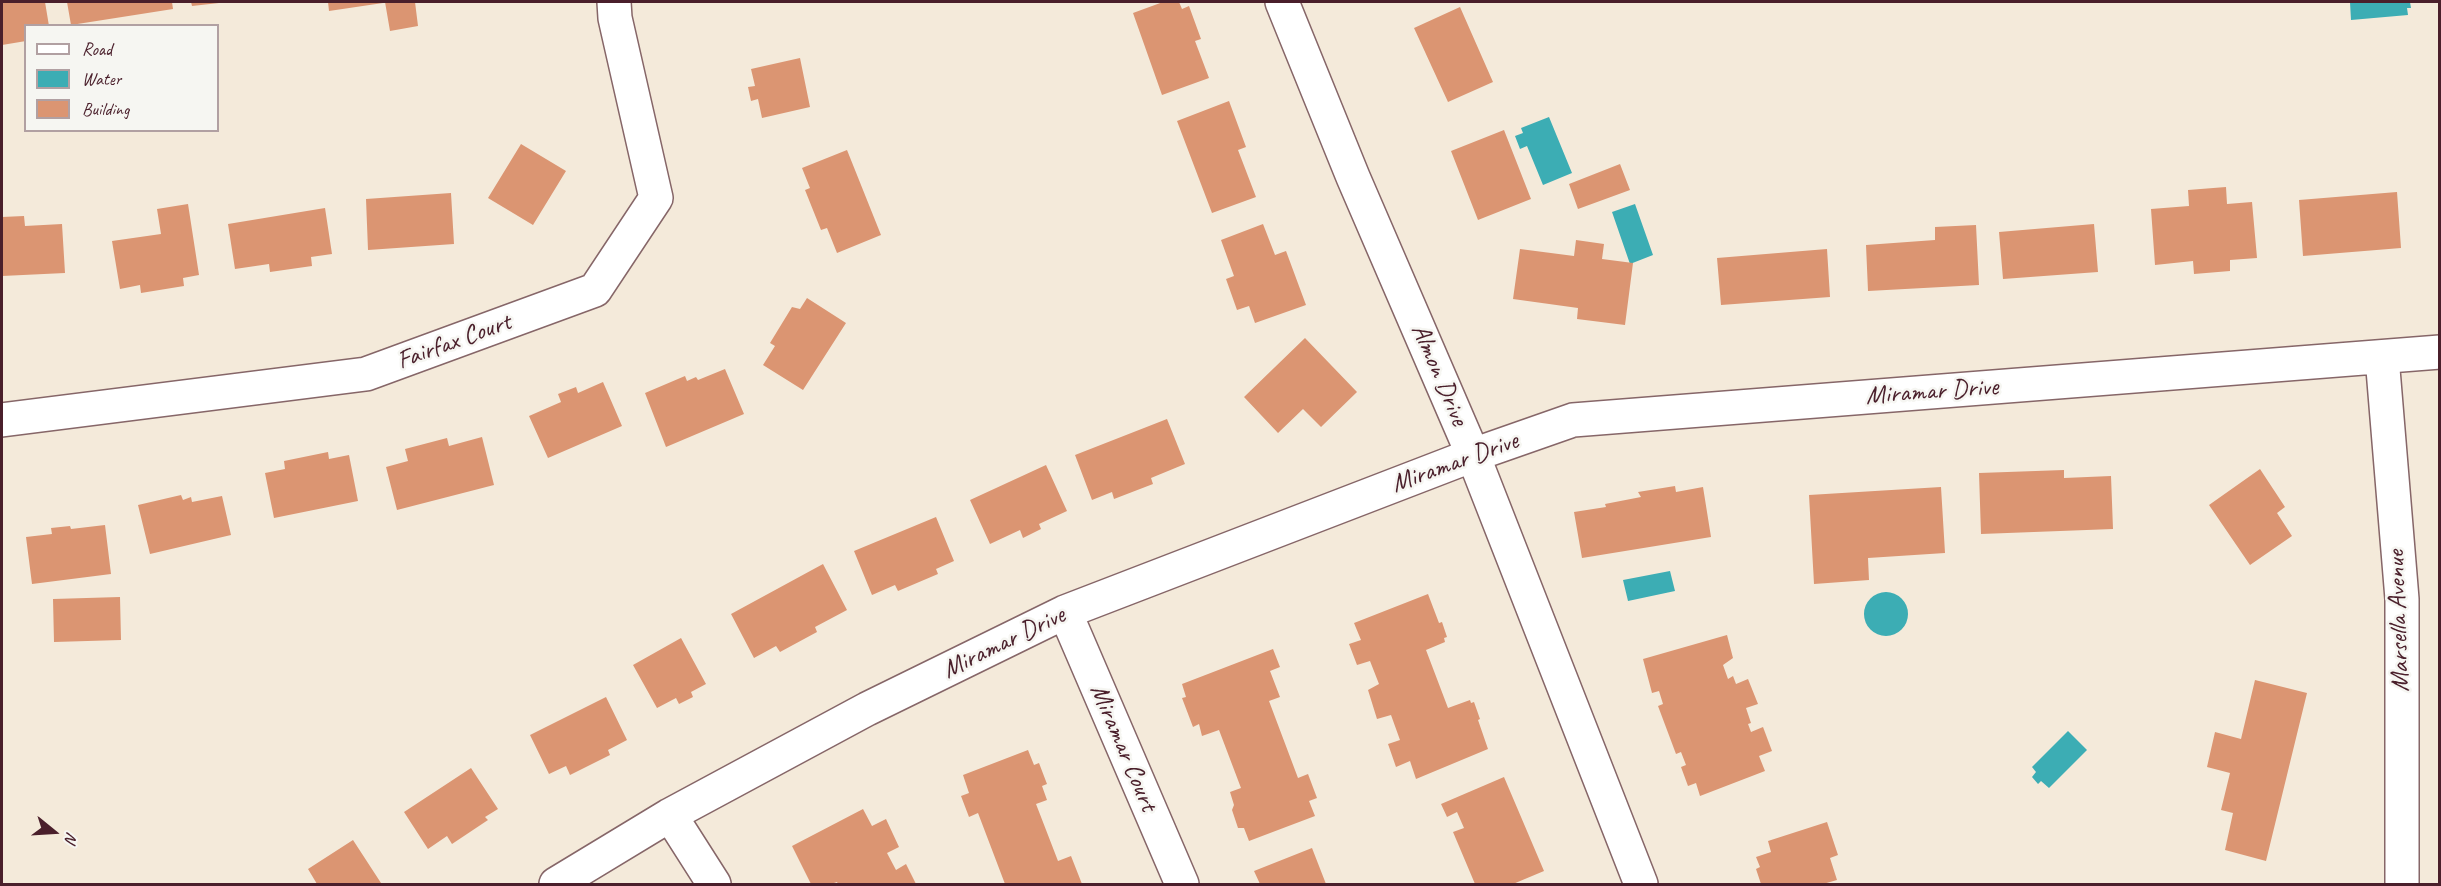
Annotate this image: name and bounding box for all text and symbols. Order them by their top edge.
legend [24,24,219,132]
text: Road [82,38,112,60]
text: Water [82,68,121,90]
text: Building [82,98,129,120]
street label: Fairfax Court [393,307,515,377]
street label: Almon Drive [1404,320,1474,430]
street label: Miramar Drive [1865,372,1999,412]
street label: Miramar Drive [1387,426,1523,500]
street label: Marsella Avenue [2381,549,2417,693]
street label: Miramar Drive [938,600,1070,686]
street label: Miramar Court [1082,680,1164,816]
north arrow [24,802,84,862]
text: N [60,830,82,845]

